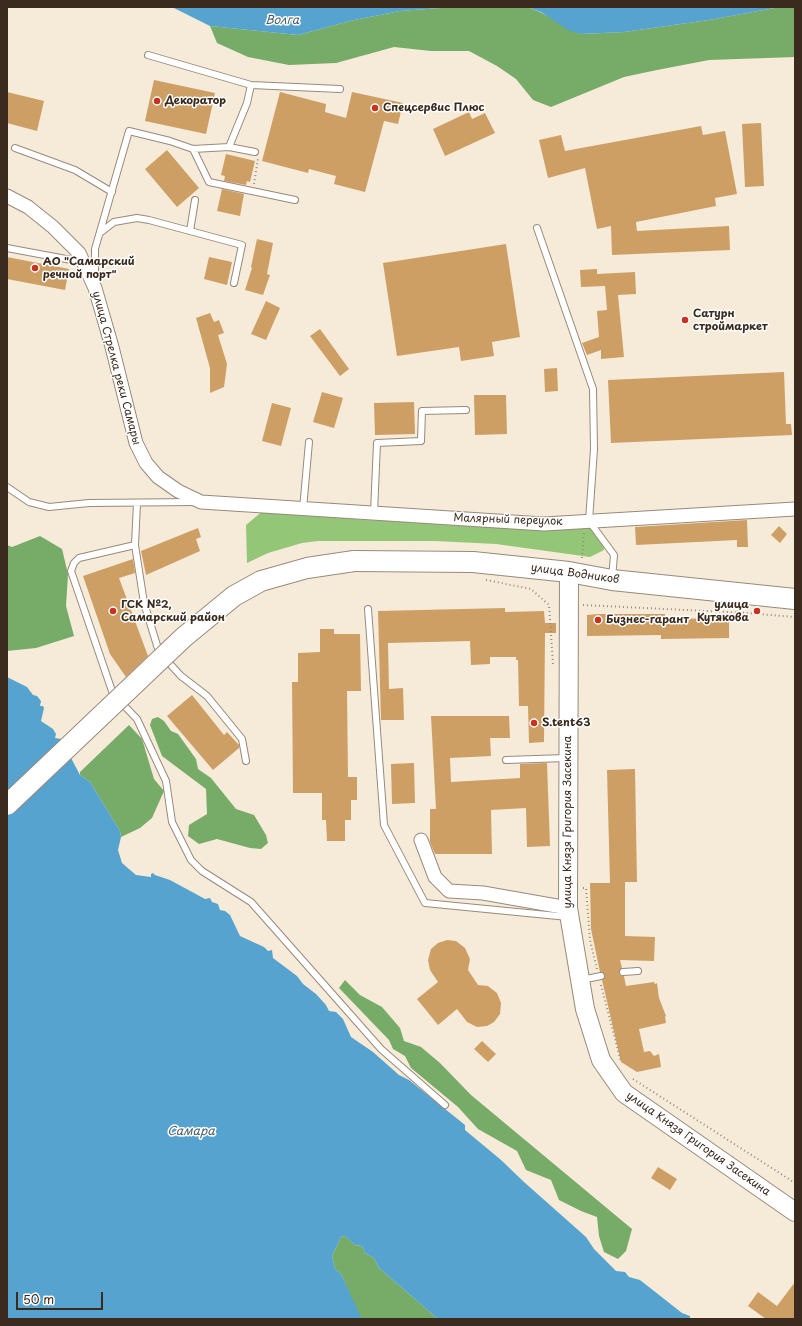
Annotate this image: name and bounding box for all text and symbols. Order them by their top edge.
water label: Волга [265,14,299,28]
place label: Декоратор [165,94,226,108]
marker: Декоратор [152,96,162,106]
place label: Спецсервис Плюс [383,101,484,115]
marker: Спецсервис Плюс [370,103,380,113]
place label: АО "Самарский речной порт" [43,255,135,281]
marker: АО "Самарский речной порт" [30,263,40,273]
street label: улица Стрелка реки Самары [89,290,143,446]
place label: Сатурн строймаркет [693,307,768,333]
marker: Сатурн строймаркет [680,315,690,325]
street label: Малярный переулок [453,511,563,529]
street label: улица Водников [530,561,620,587]
place label: ГСК №2, Самарский район [121,598,225,624]
place label: улица Кутякова [697,598,749,624]
marker: ГСК №2, Самарский район [108,606,118,616]
marker: улица Кутякова [752,606,762,616]
place label: Бизнес-гарант [606,613,689,627]
marker: Бизнес-гарант [593,615,603,625]
place label: S.tent63 [542,716,590,730]
marker: S.tent63 [529,718,539,728]
street label: улица Князя Григория Засекина [561,736,575,908]
street label: улица Князя Григория Засекина [623,1089,773,1199]
water label: Самара [167,1125,215,1139]
scale bar [18,1284,105,1310]
text: 50 m [23,1290,54,1308]

